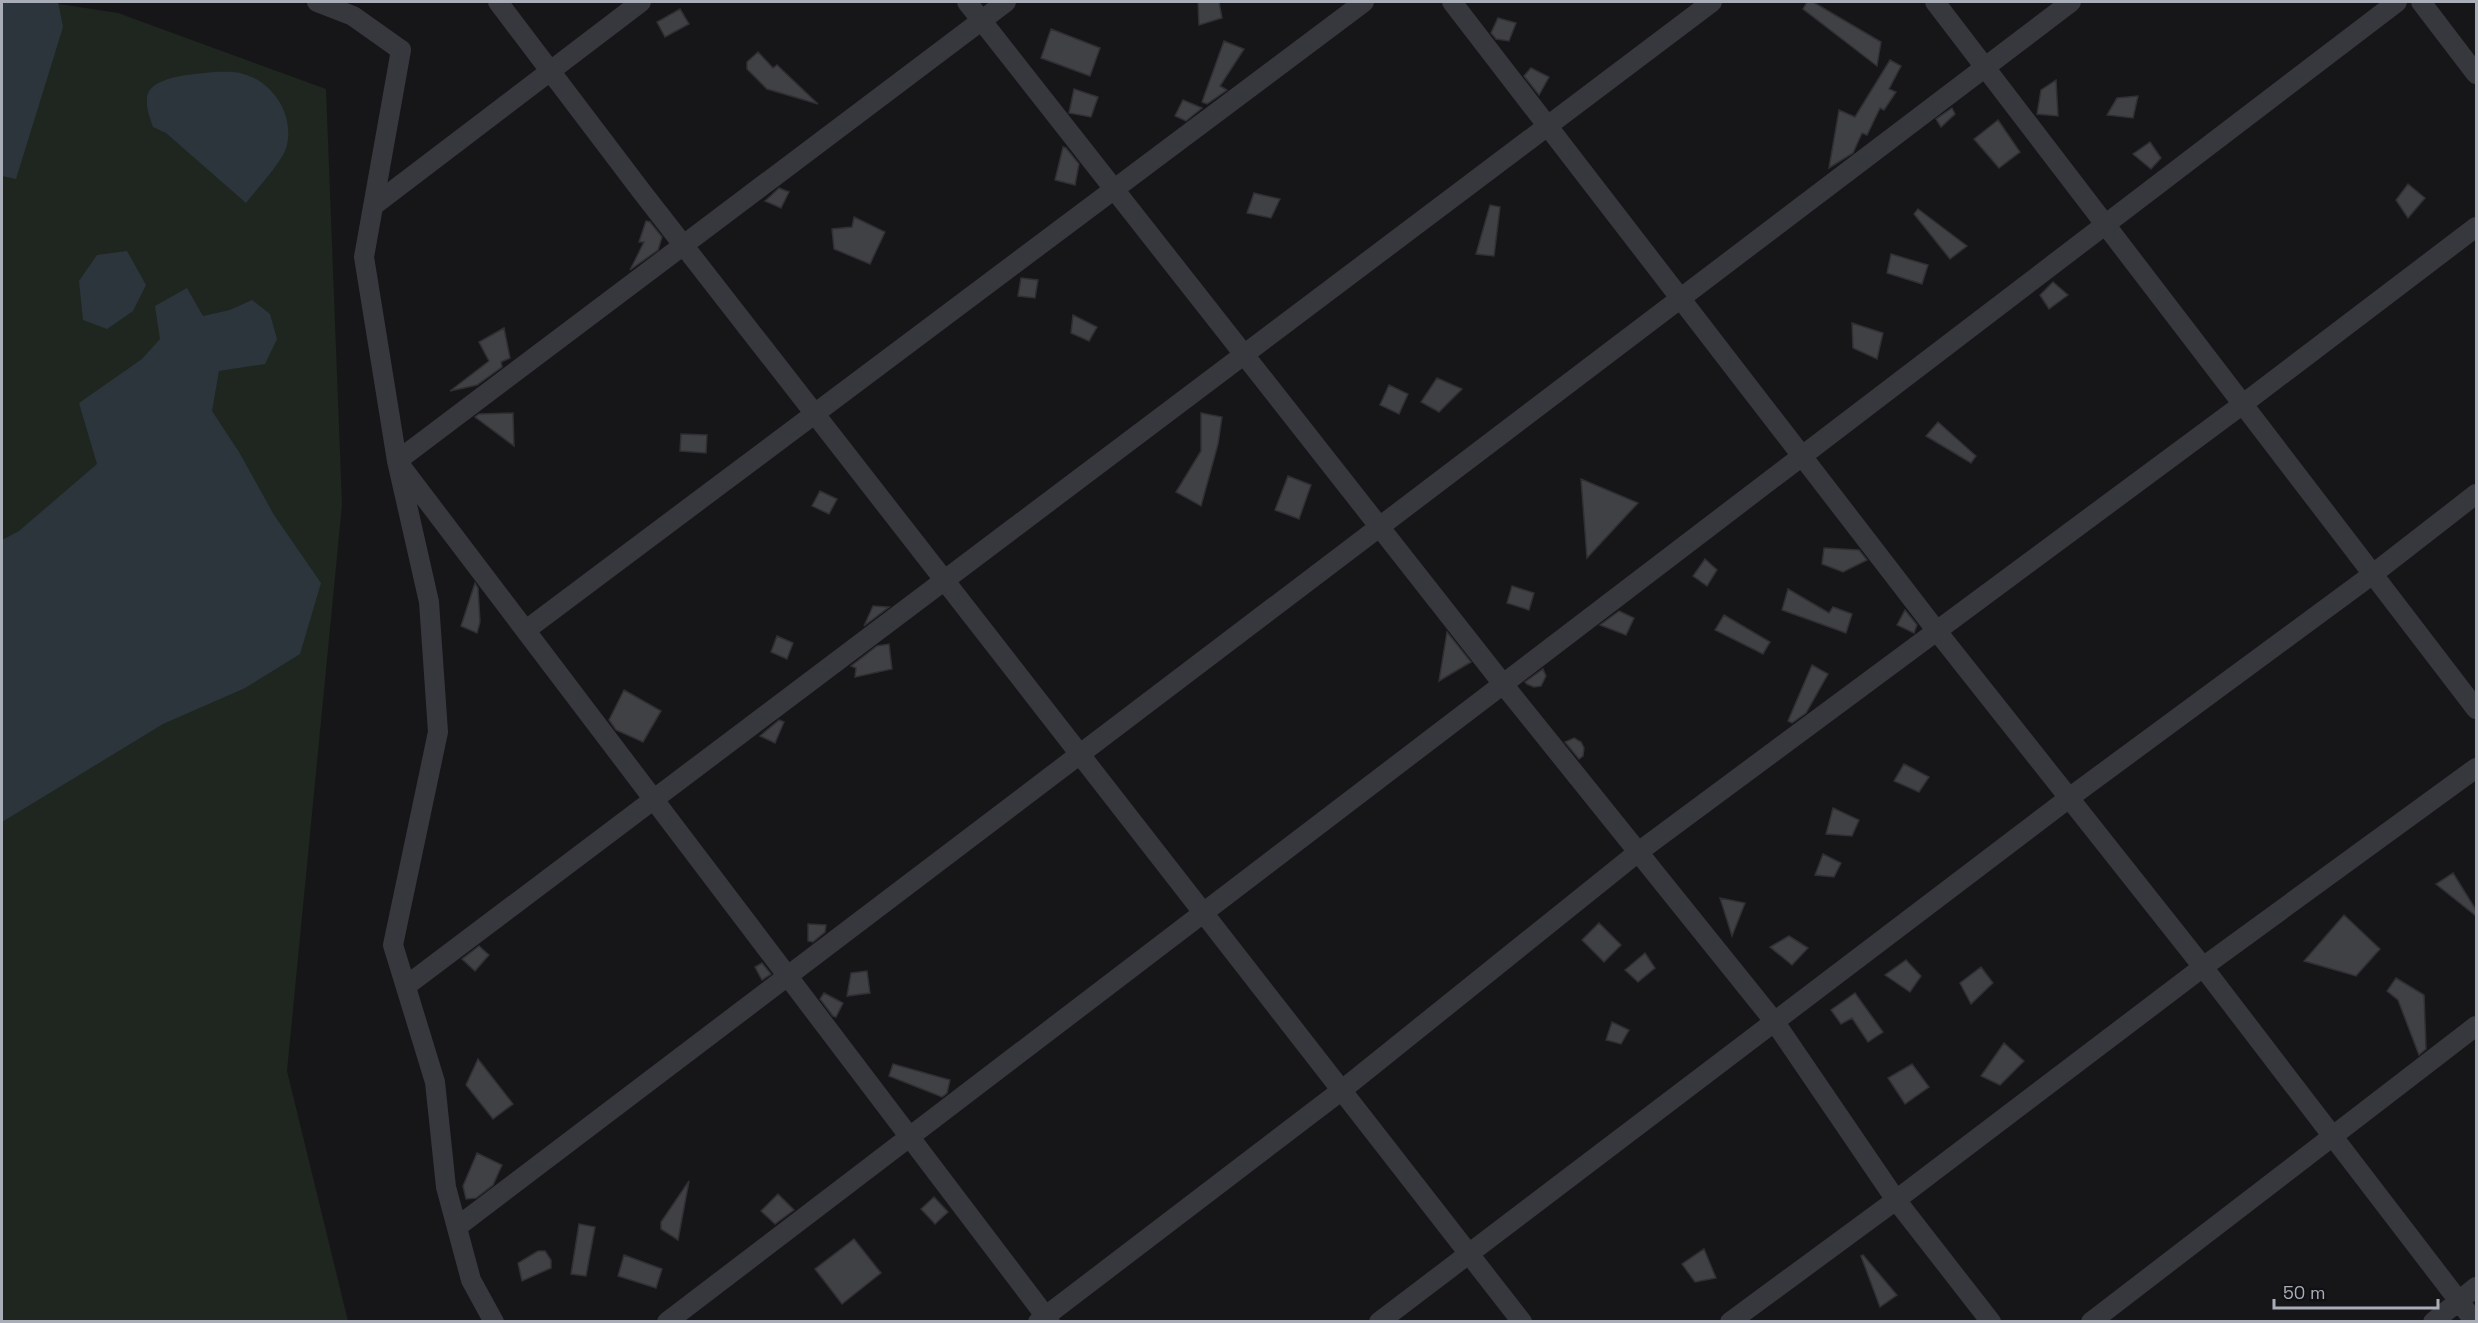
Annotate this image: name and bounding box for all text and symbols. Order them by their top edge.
scale bar [2274,1272,2438,1310]
text: 50 m [2283,1281,2325,1304]

